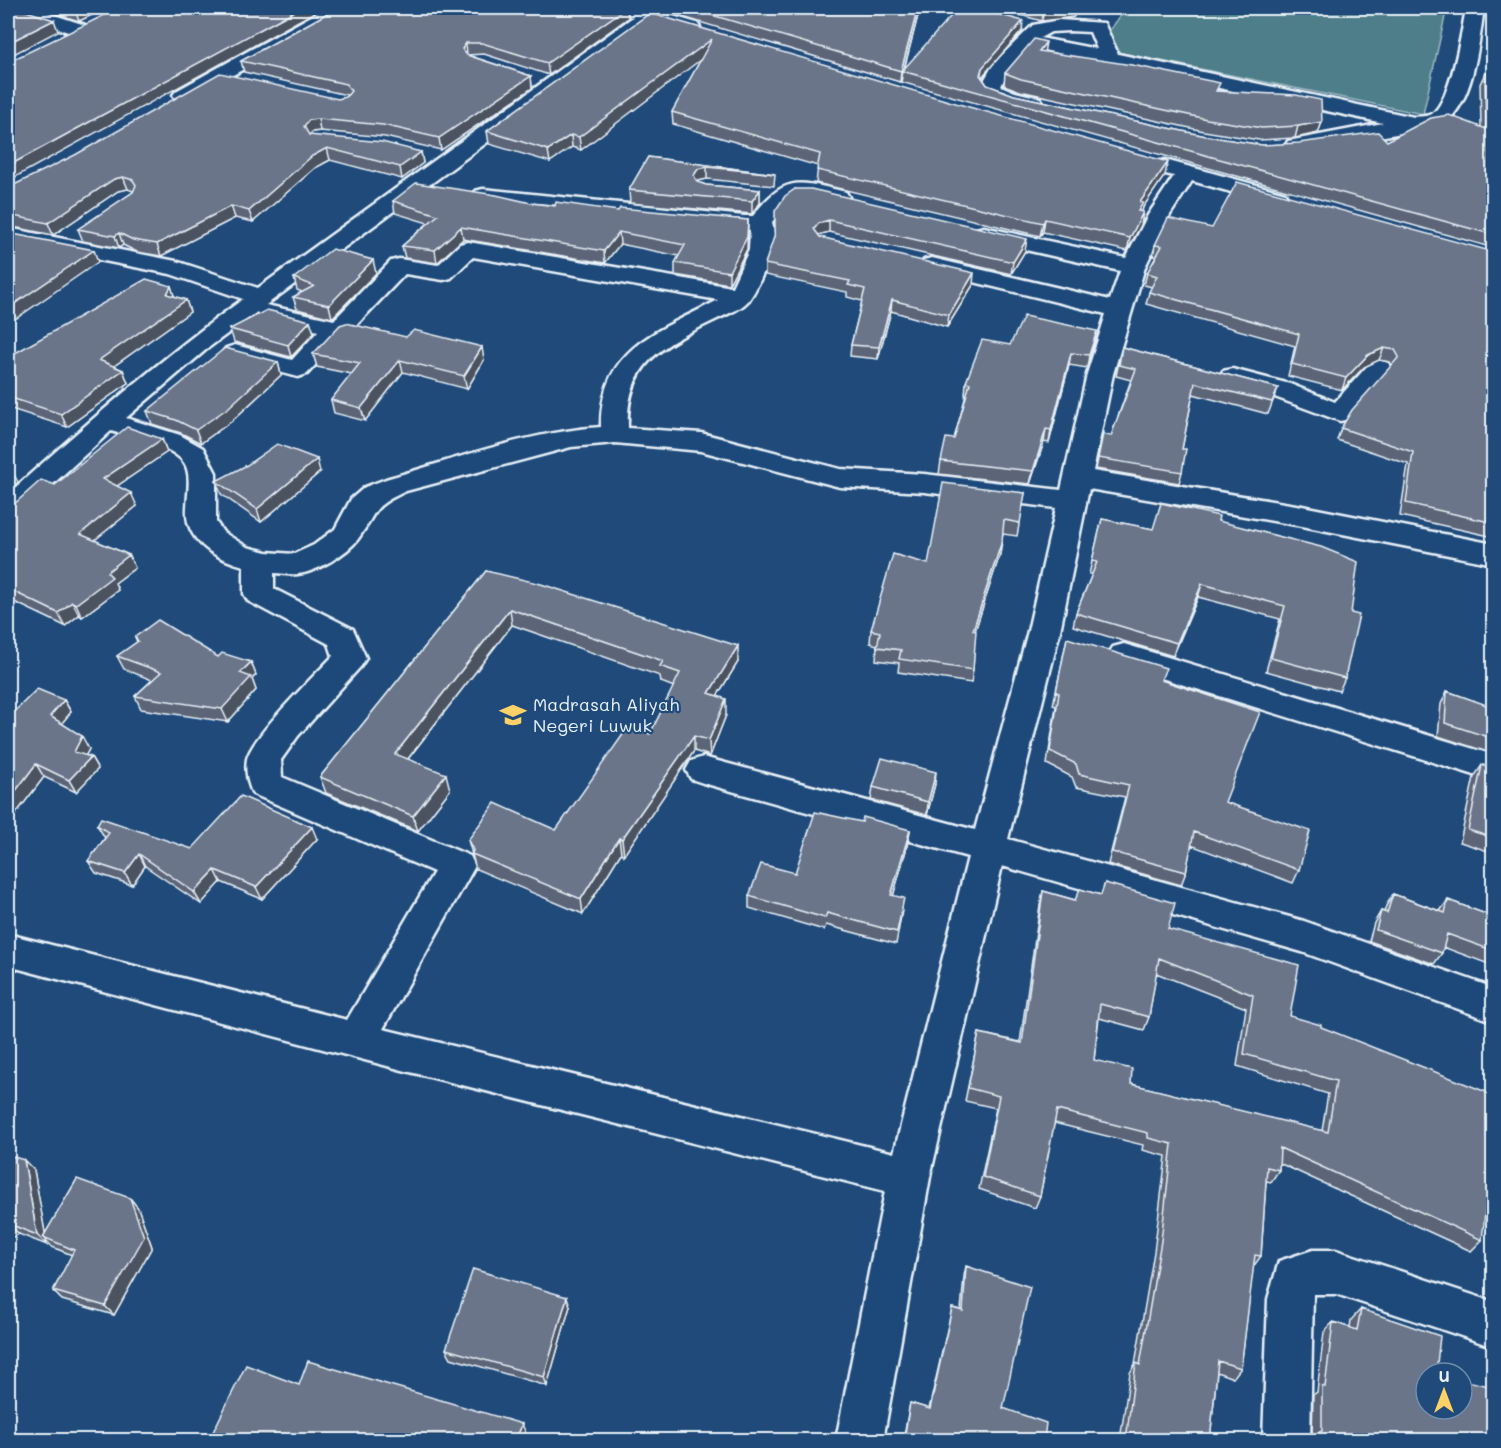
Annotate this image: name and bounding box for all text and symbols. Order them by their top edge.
place label: Madrasah Aliyah Negeri Luwuk [533,692,679,737]
school or university icon: Madrasah Aliyah Negeri Luwuk [498,700,528,730]
north arrow [1414,1361,1474,1421]
text: U [1438,1365,1450,1386]

